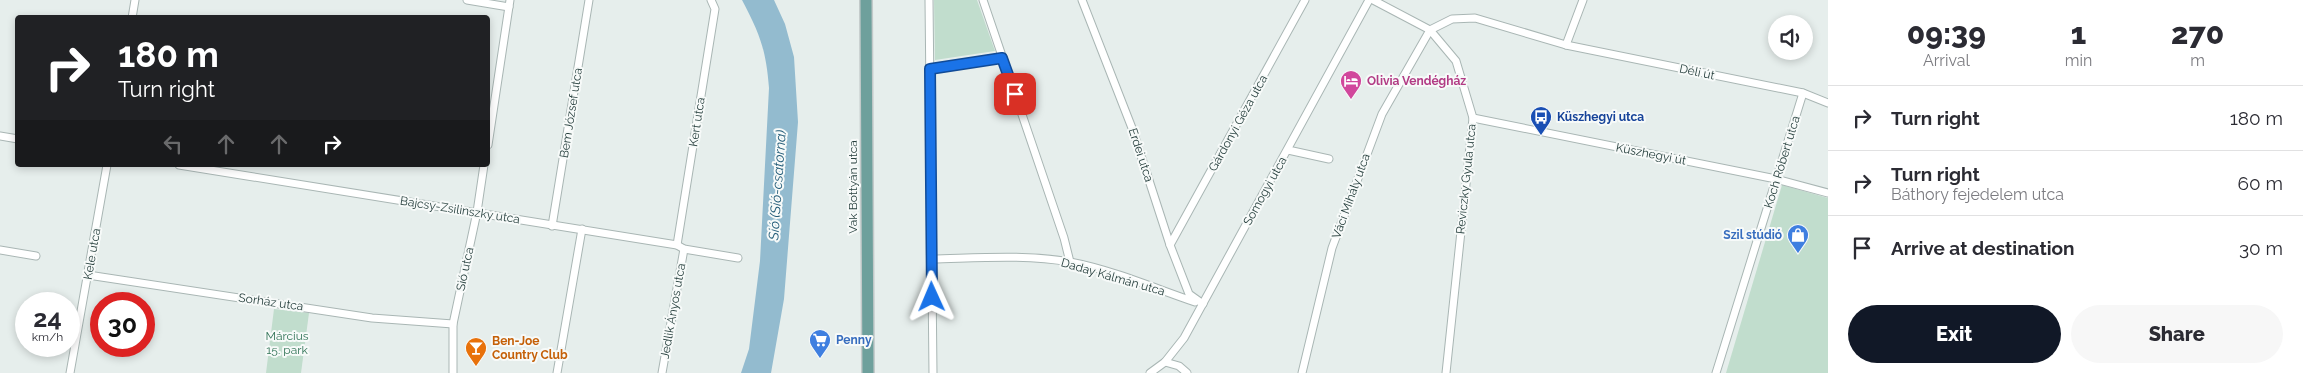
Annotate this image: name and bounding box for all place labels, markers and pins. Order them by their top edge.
hotel icon: Olivia Vendégház [1339,69,1363,100]
pin [994,73,1036,115]
place label: Olivia Vendégház [1367,74,1466,88]
bus stop icon: Küszhegyi utca [1529,105,1553,136]
place label: Küszhegyi utca [1557,110,1644,124]
shop icon: Szil stúdió [1786,223,1810,254]
place label: Szil stúdió [1723,228,1782,242]
supermarket icon: Penny [808,328,832,359]
place label: Penny [836,333,872,347]
place label: Ben-Joe Country Club [492,334,568,362]
bar icon: Ben-Joe Country Club [464,336,488,367]

